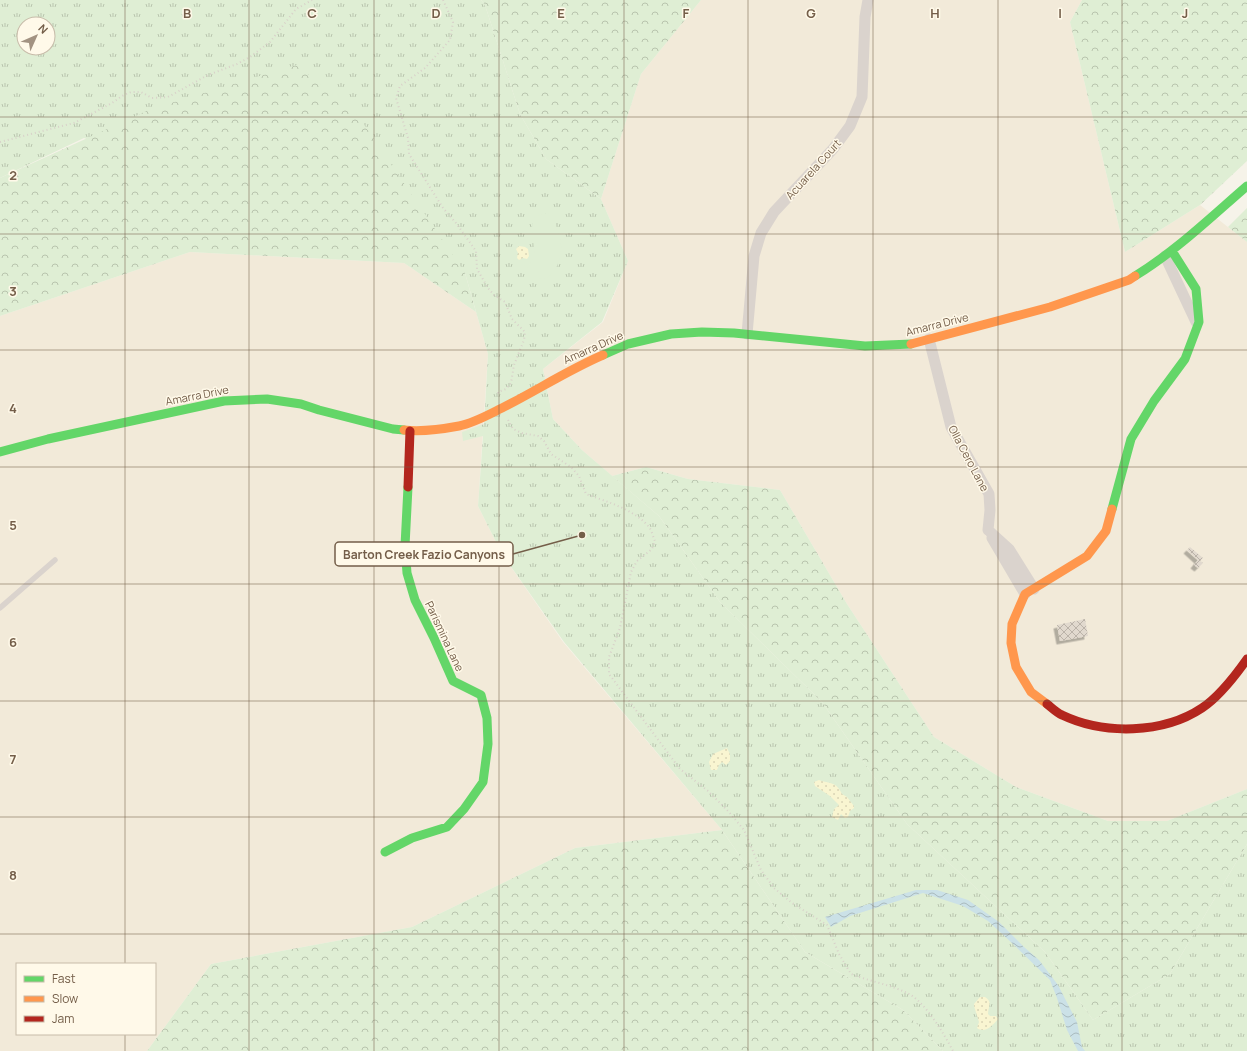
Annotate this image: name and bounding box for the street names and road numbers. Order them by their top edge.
street label: Acuarela Court [782,136,844,202]
street label: Amarra Drive [904,309,970,339]
street label: Amarra Drive [561,327,626,367]
street label: Amarra Drive [164,381,230,408]
street label: Olla Cero Lane [945,422,993,494]
street label: Parismina Lane [422,598,468,674]

